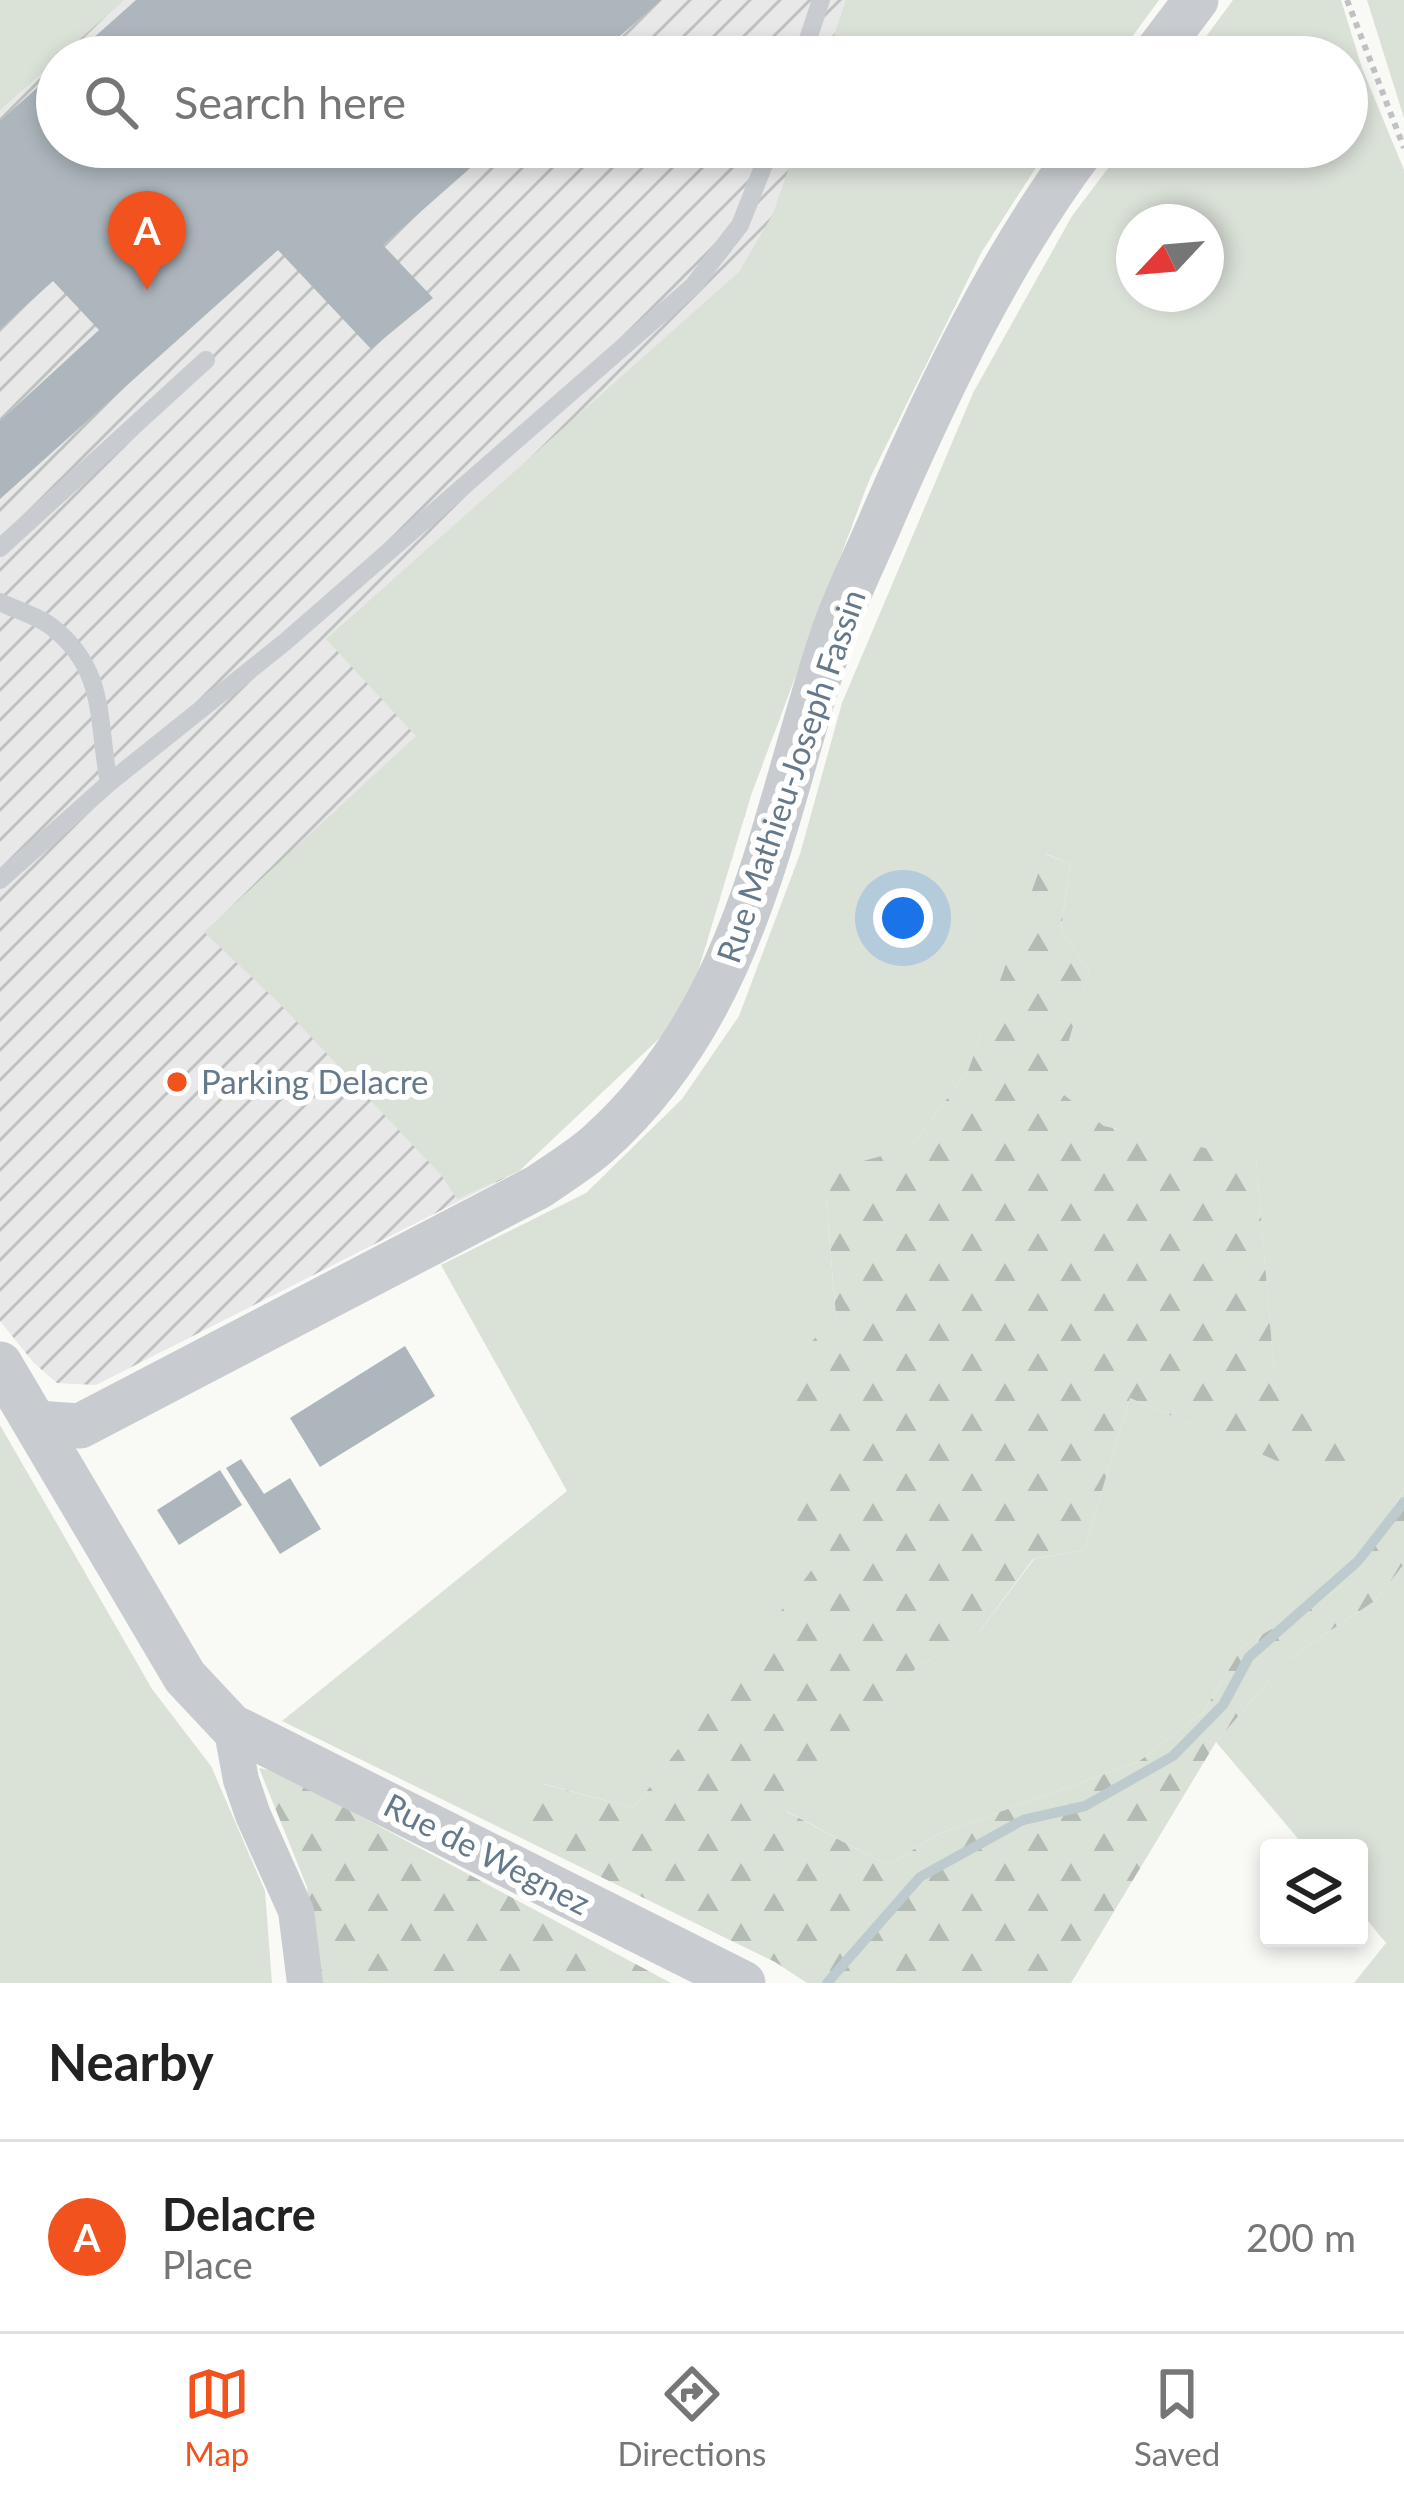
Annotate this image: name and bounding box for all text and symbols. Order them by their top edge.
search box [36,36,1368,168]
icon: search [78,69,144,135]
text: Search here [174,75,406,129]
pin: A [108,191,186,290]
north arrow [1116,204,1224,312]
street label: Rue Mathieu-Joseph Fassin [707,584,873,967]
your location [873,888,933,948]
place label: Parking Delacre [201,1061,428,1101]
marker: Parking Delacre [164,1069,190,1095]
street label: Rue de Wegnez [378,1784,597,1922]
map controls [1260,1839,1368,1947]
button: layers [1260,1839,1368,1947]
text: Nearby [48,2031,214,2092]
text: Delacre [162,2187,316,2241]
text: A [73,2214,101,2260]
text: 200 m [1246,2214,1356,2260]
text: Place [162,2241,253,2287]
tab: Map [184,2361,250,2473]
tab: Directions [617,2361,766,2473]
tab: Saved [1134,2361,1220,2473]

